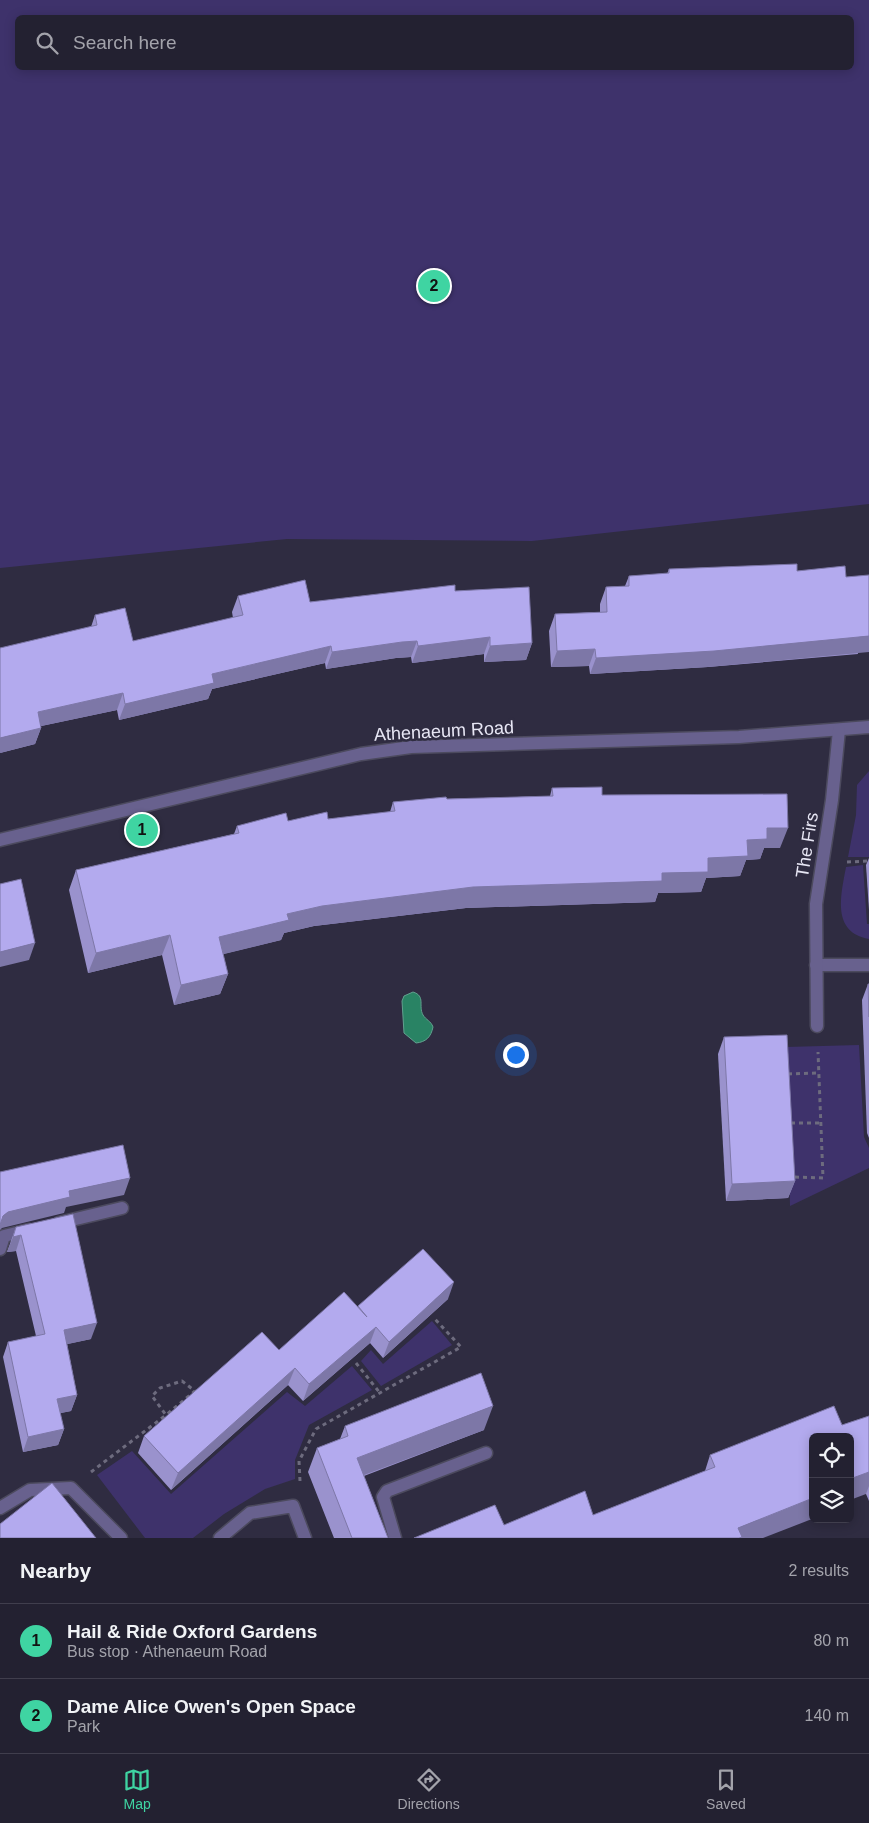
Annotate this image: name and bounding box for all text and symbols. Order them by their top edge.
search box [15,15,854,70]
icon: search [33,29,61,57]
text: Search here [73,32,177,53]
pin: 2 [418,267,450,305]
street label: Athenaeum Road [374,717,514,745]
pin: 1 [126,811,158,849]
street label: The Firs [792,811,822,879]
your location [503,1042,529,1068]
map controls [809,1433,854,1523]
button: locate [809,1433,854,1478]
button: layers [809,1478,854,1523]
text: Nearby [20,1559,91,1582]
text: 2 results [789,1562,849,1579]
text: Hail & Ride Oxford Gardens [67,1621,317,1642]
text: 1 [32,1632,40,1649]
text: 80 m [813,1632,849,1649]
text: Bus stop · Athenaeum Road [67,1643,267,1660]
text: Dame Alice Owen's Open Space [67,1696,356,1717]
text: 2 [32,1707,40,1724]
text: 140 m [805,1707,849,1724]
text: Park [67,1718,100,1735]
tab: Map [123,1766,151,1812]
tab: Directions [398,1766,460,1812]
tab: Saved [706,1766,746,1812]

